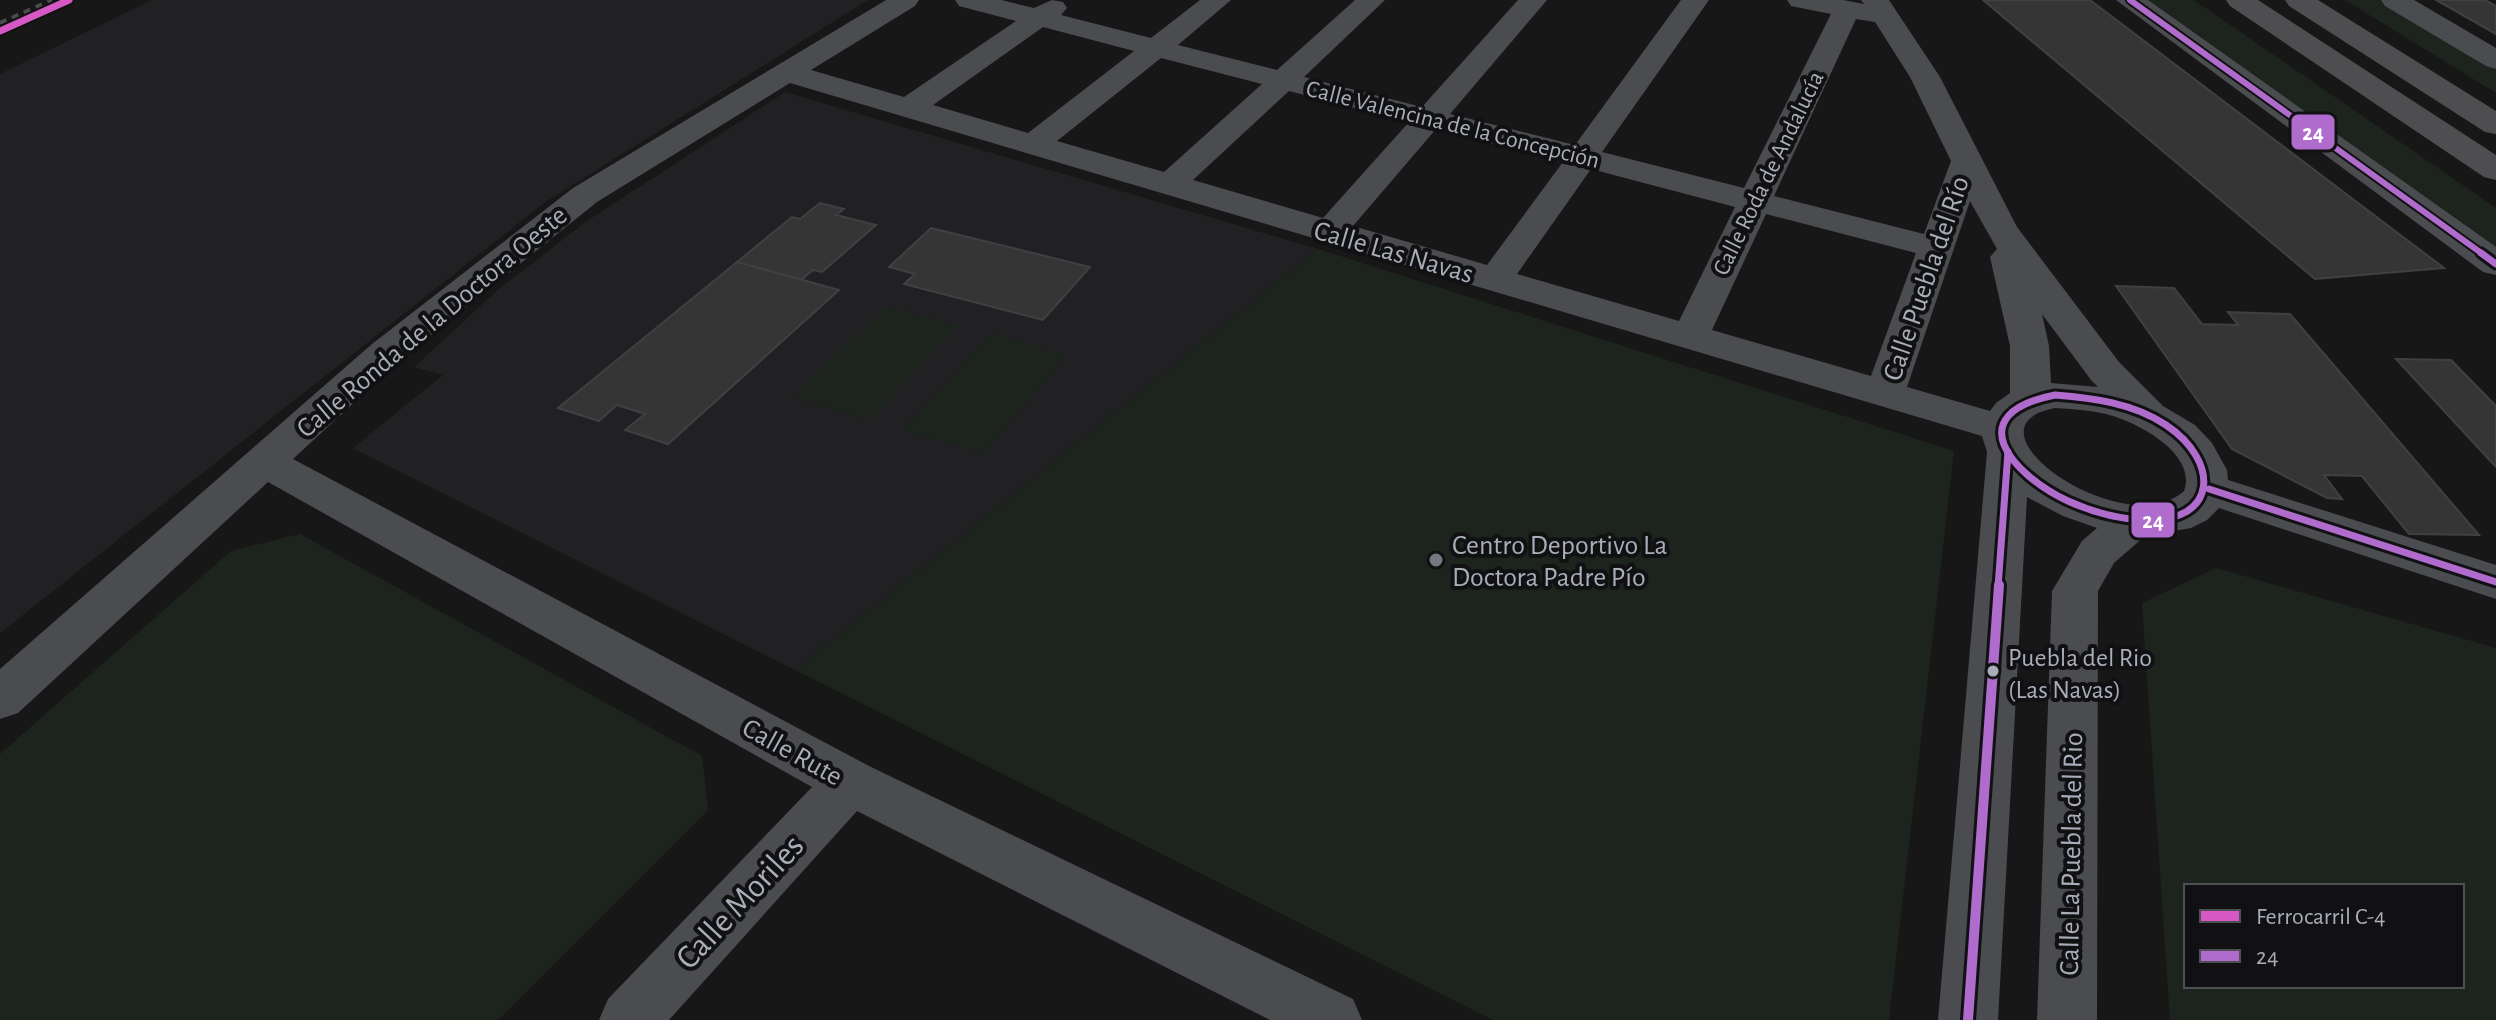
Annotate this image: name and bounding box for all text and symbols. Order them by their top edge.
street label: Calle Roda de Andalucía [1709,68,1829,279]
street label: Calle Valencina de la Concepción [1304,77,1602,173]
line badge: 24 [2290,113,2336,151]
text: 24 [2302,122,2324,144]
street label: Calle Puebla del Río [1879,173,1975,384]
street label: Calle Ronda de la Doctora Oeste [292,201,573,444]
street label: Calle Las Navas [1311,217,1476,289]
line badge: 24 [2130,501,2176,539]
text: 24 [2142,510,2164,532]
place label: Centro Deportivo La Doctora Padre Pío [1452,532,1668,592]
marker: Centro Deportivo La Doctora Padre Pío [1427,551,1445,569]
place label: Puebla del Rio (Las Navas) [2008,645,2152,703]
marker: Puebla del Rio (Las Navas) [1985,663,2001,679]
street label: Calle Rute [737,714,847,792]
street label: Calle La Puebla del Rio [2056,732,2088,976]
street label: Calle Moriles [670,829,811,976]
legend [2184,884,2464,988]
text: Ferrocarril C-4 [2256,905,2386,929]
text: 24 [2256,945,2278,969]

